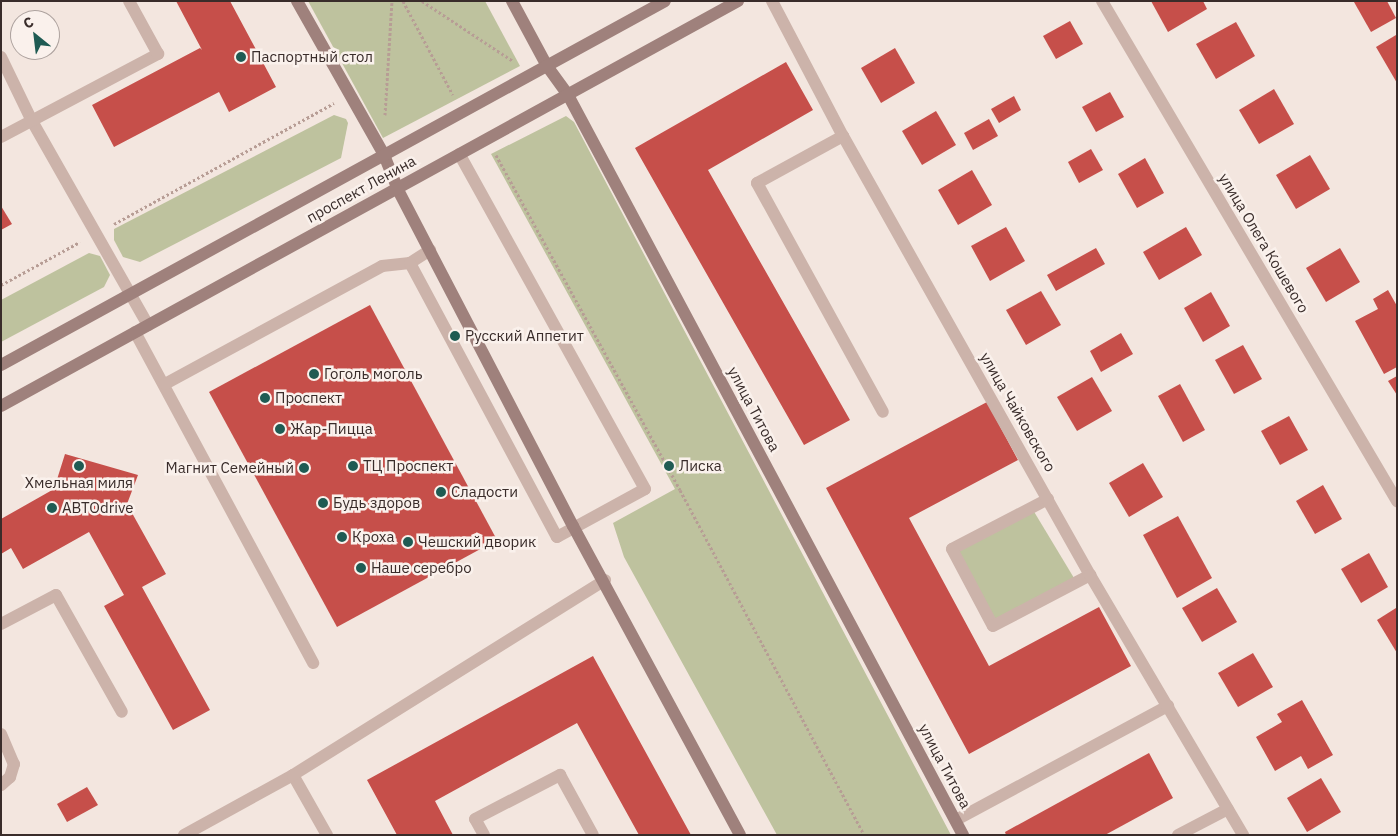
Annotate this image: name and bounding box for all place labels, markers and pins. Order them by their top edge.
place label: Паспортный стол [251,48,373,66]
marker: Паспортный стол [235,51,247,63]
place label: Русский Аппетит [465,327,584,345]
marker: Русский Аппетит [449,330,461,342]
place label: Гоголь моголь [324,365,422,383]
marker: Гоголь моголь [308,368,320,380]
place label: Проспект [275,389,342,407]
marker: Проспект [259,392,271,404]
place label: Жар-Пицца [290,420,373,438]
marker: Жар-Пицца [274,423,286,435]
place label: ТЦ Проспект [363,457,453,475]
place label: Лиска [679,457,722,475]
place label: Магнит Семейный [165,459,294,477]
marker: Хмельная миля [73,460,85,472]
marker: ТЦ Проспект [347,460,359,472]
marker: Лиска [663,460,675,472]
marker: Магнит Семейный [298,462,310,474]
place label: Хмельная миля [25,474,133,492]
place label: Сладости [451,483,518,501]
marker: Сладости [435,486,447,498]
place label: Будь здоров [333,494,420,512]
marker: Будь здоров [317,497,329,509]
place label: АВТОdrive [62,499,133,517]
marker: АВТОdrive [46,502,58,514]
place label: Кроха [352,528,394,546]
marker: Кроха [336,531,348,543]
place label: Чешский дворик [418,533,536,551]
marker: Чешский дворик [402,536,414,548]
place label: Наше серебро [371,559,472,577]
marker: Наше серебро [355,562,367,574]

